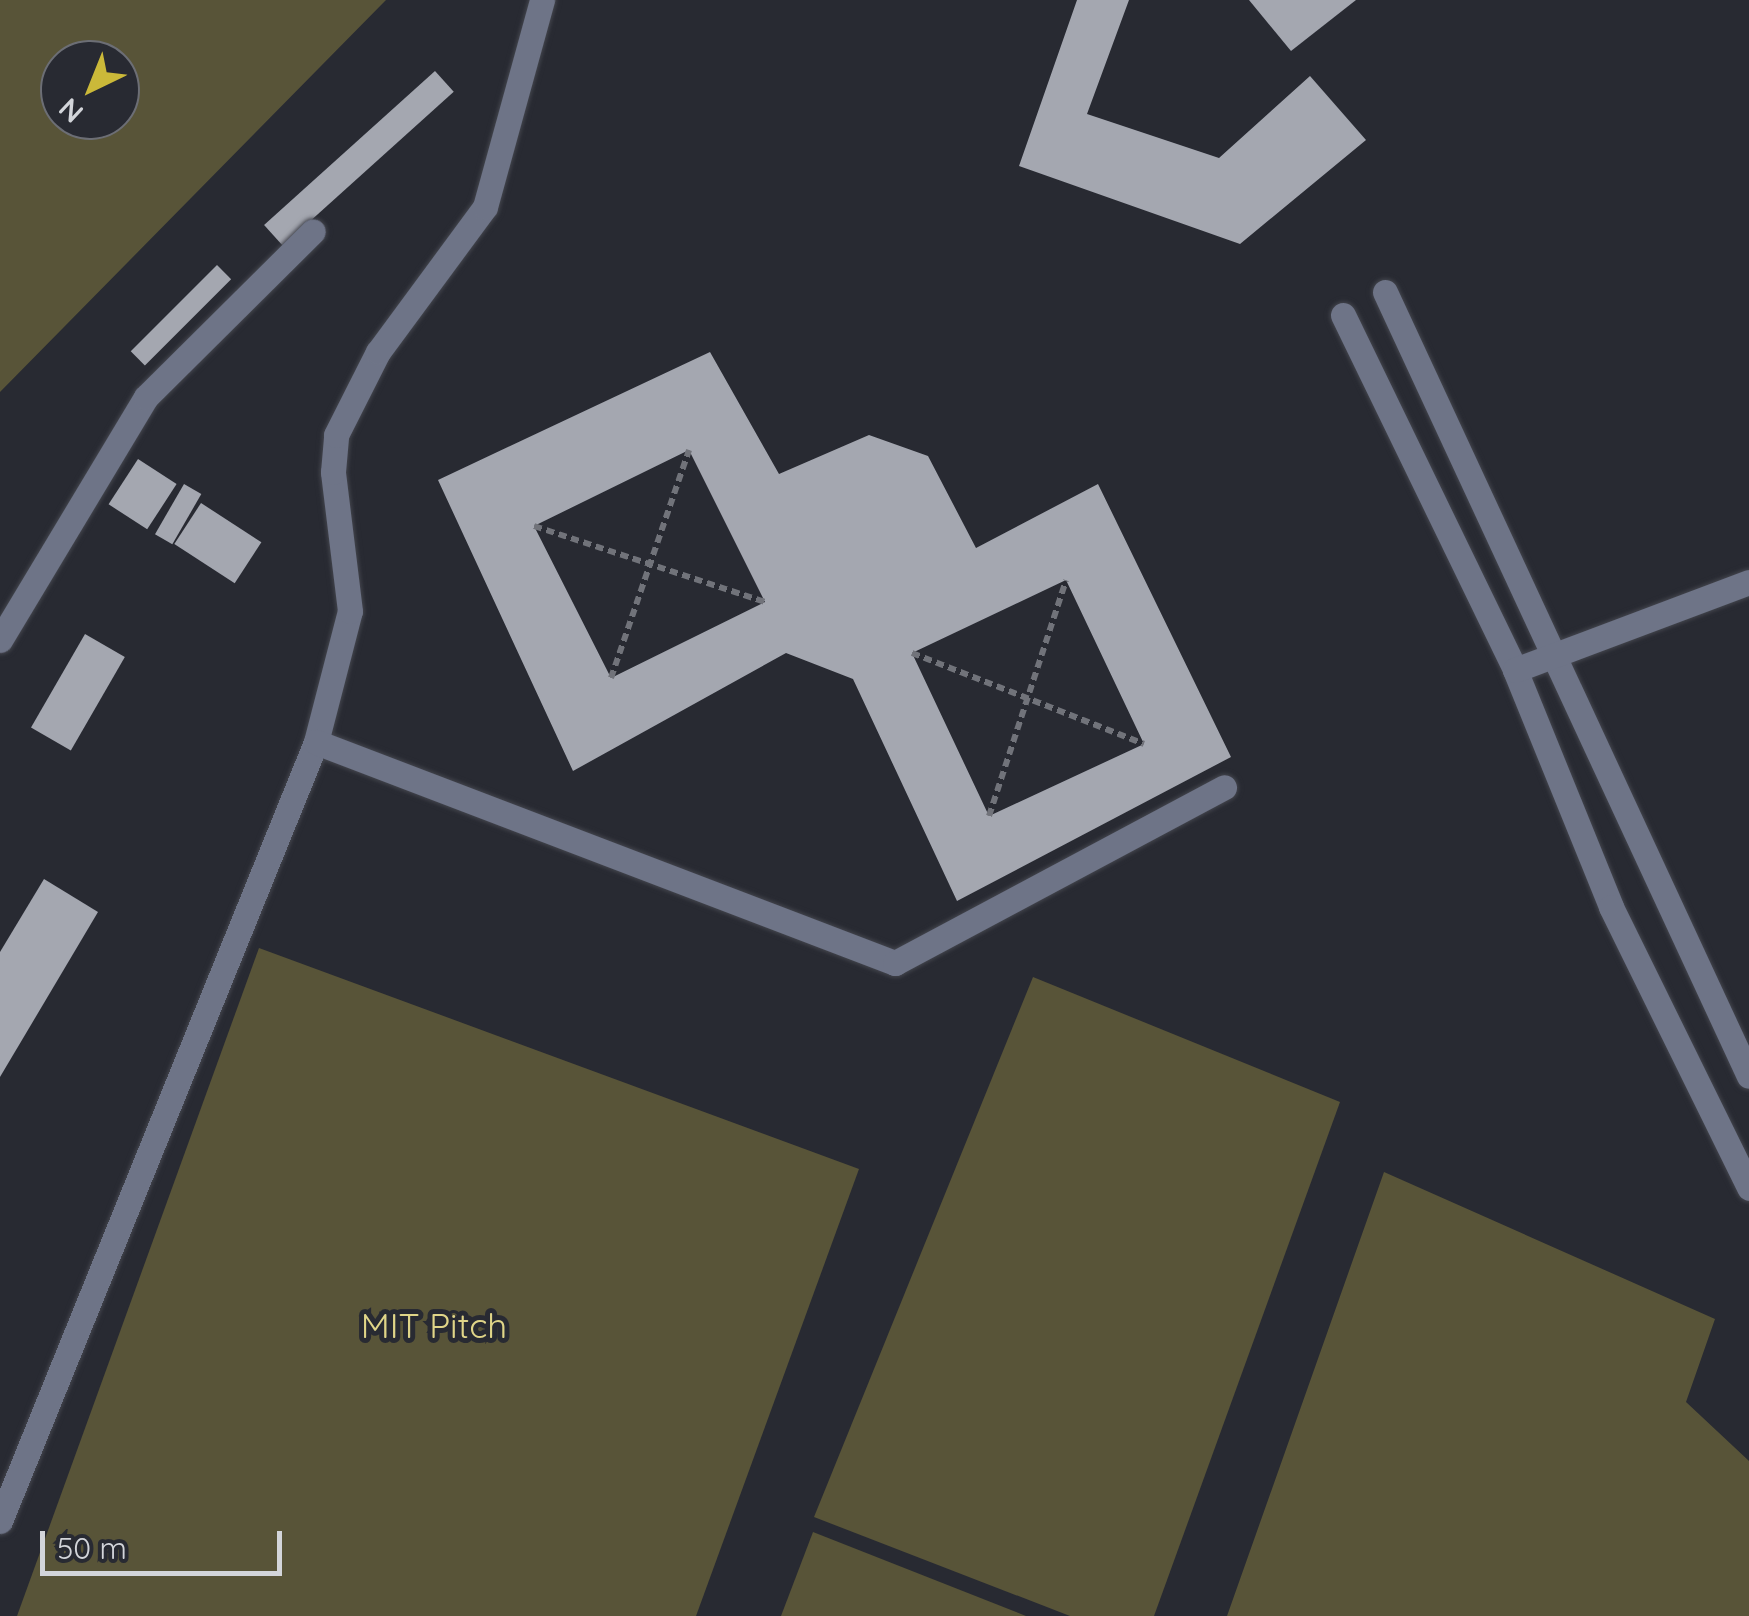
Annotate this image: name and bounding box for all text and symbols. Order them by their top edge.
north arrow [40,40,140,140]
text: N [51,91,90,131]
park label: MIT Pitch [361,1304,507,1346]
scale bar [45,1511,288,1573]
text: 50 m [57,1529,127,1567]

